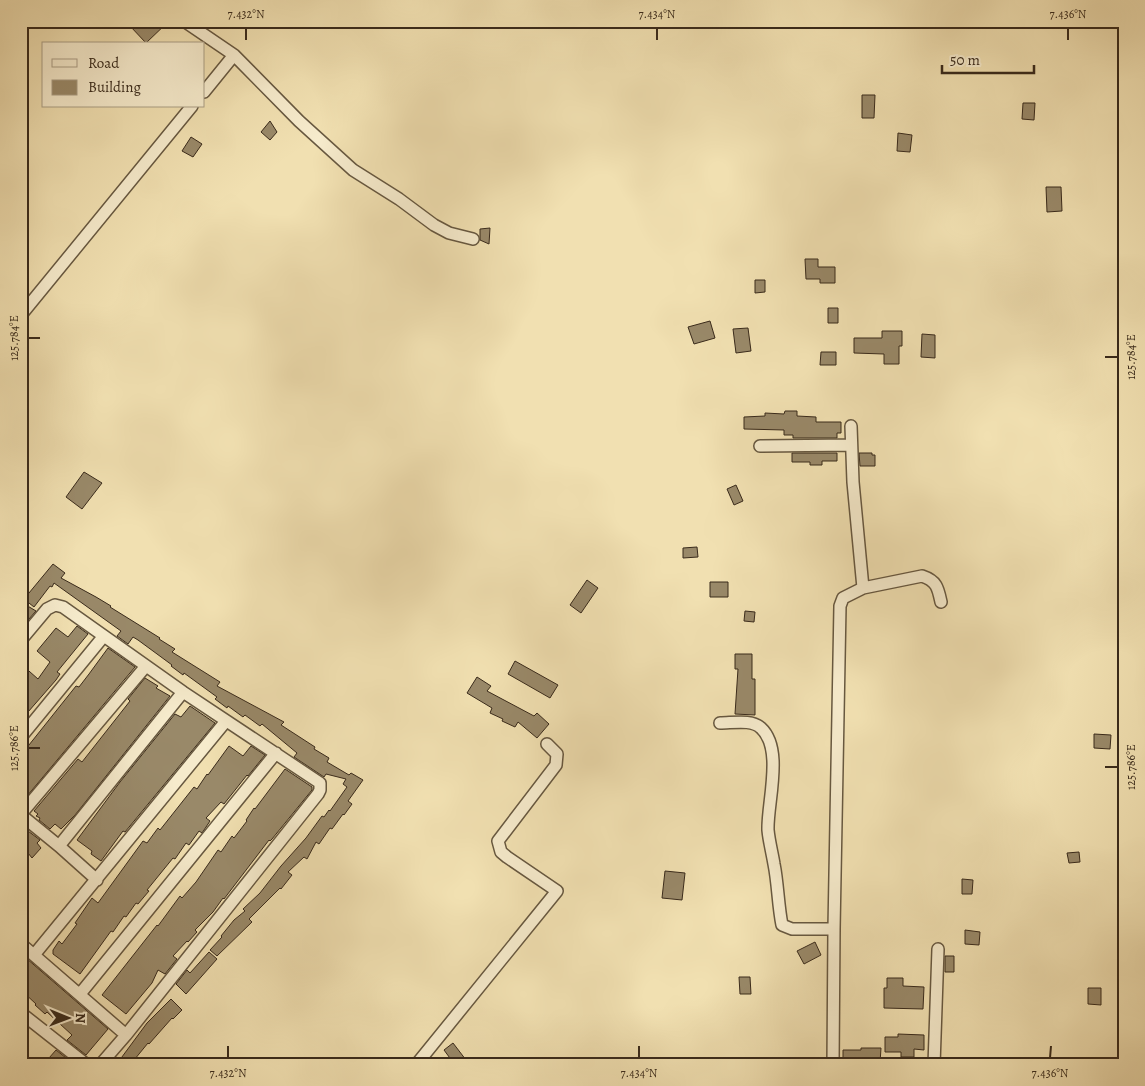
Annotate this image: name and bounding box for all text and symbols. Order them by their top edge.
text: 7.432°N [227,6,265,22]
text: 7.434°N [639,6,676,22]
text: 7.436°N [1050,6,1087,22]
legend [42,42,205,108]
scale bar [942,42,1035,74]
text: 50 m [950,50,980,70]
text: Road [88,53,120,73]
text: Building [88,77,141,97]
text: 125.784°E [6,315,22,361]
text: 125.784°E [1123,334,1139,380]
text: 125.786°E [6,725,22,771]
text: 125.786°E [1123,744,1139,790]
north arrow [42,994,92,1044]
text: N [71,1013,90,1023]
text: 7.432°N [209,1065,247,1081]
text: 7.434°N [621,1065,658,1081]
text: 7.436°N [1032,1065,1069,1081]

